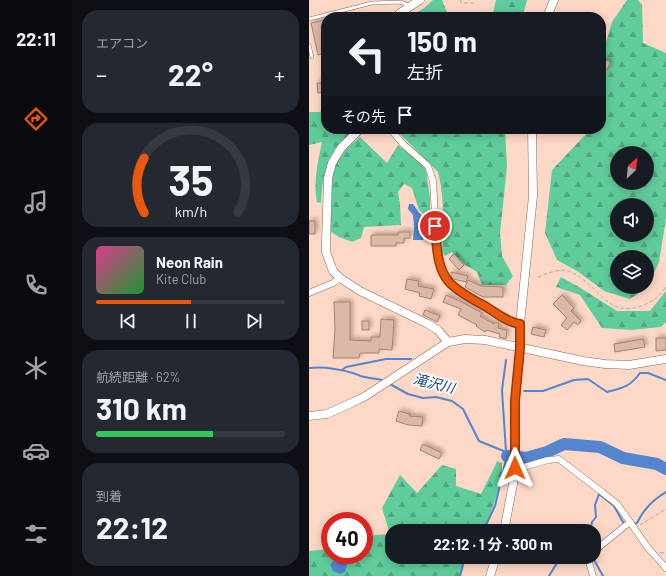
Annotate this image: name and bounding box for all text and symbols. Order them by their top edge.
text: 150 m [407,24,477,58]
text: 22:11 [16,28,56,50]
icon: left [341,28,393,80]
text: エアコン [96,35,148,51]
text: 22° [168,56,213,92]
text: − [96,61,107,87]
text: + [274,61,285,87]
text: 左折 [407,61,443,83]
icon: arrive [394,104,416,126]
icon: directions [22,105,50,133]
text: その先 [341,107,386,125]
north arrow [610,146,654,190]
map controls [610,146,654,294]
text: 35 [168,154,213,204]
icon: music [22,188,50,216]
button: sound [610,198,654,242]
text: km/h [174,203,207,220]
pin [418,209,452,243]
icon: arrive [424,215,446,237]
button: layers [610,250,654,294]
text: Neon Rain [156,253,223,271]
icon: phone [22,271,50,299]
text: Kite Club [156,271,206,287]
icon: previous [117,310,139,332]
icon: pause [180,310,202,332]
icon: next [243,310,265,332]
icon: climate [22,354,50,382]
text: 航続距離 · 62% [96,369,181,385]
water label: 滝沢川 [412,370,458,397]
text: 310 km [96,390,187,426]
icon: car [22,437,50,465]
position arrow [494,447,536,489]
text: 到着 [96,488,122,504]
text: 22:12 [96,509,168,545]
speed limit sign: 40 [321,512,373,564]
icon: filters [22,520,50,548]
text: 22:12 · 1 分 · 300 m [433,535,553,553]

